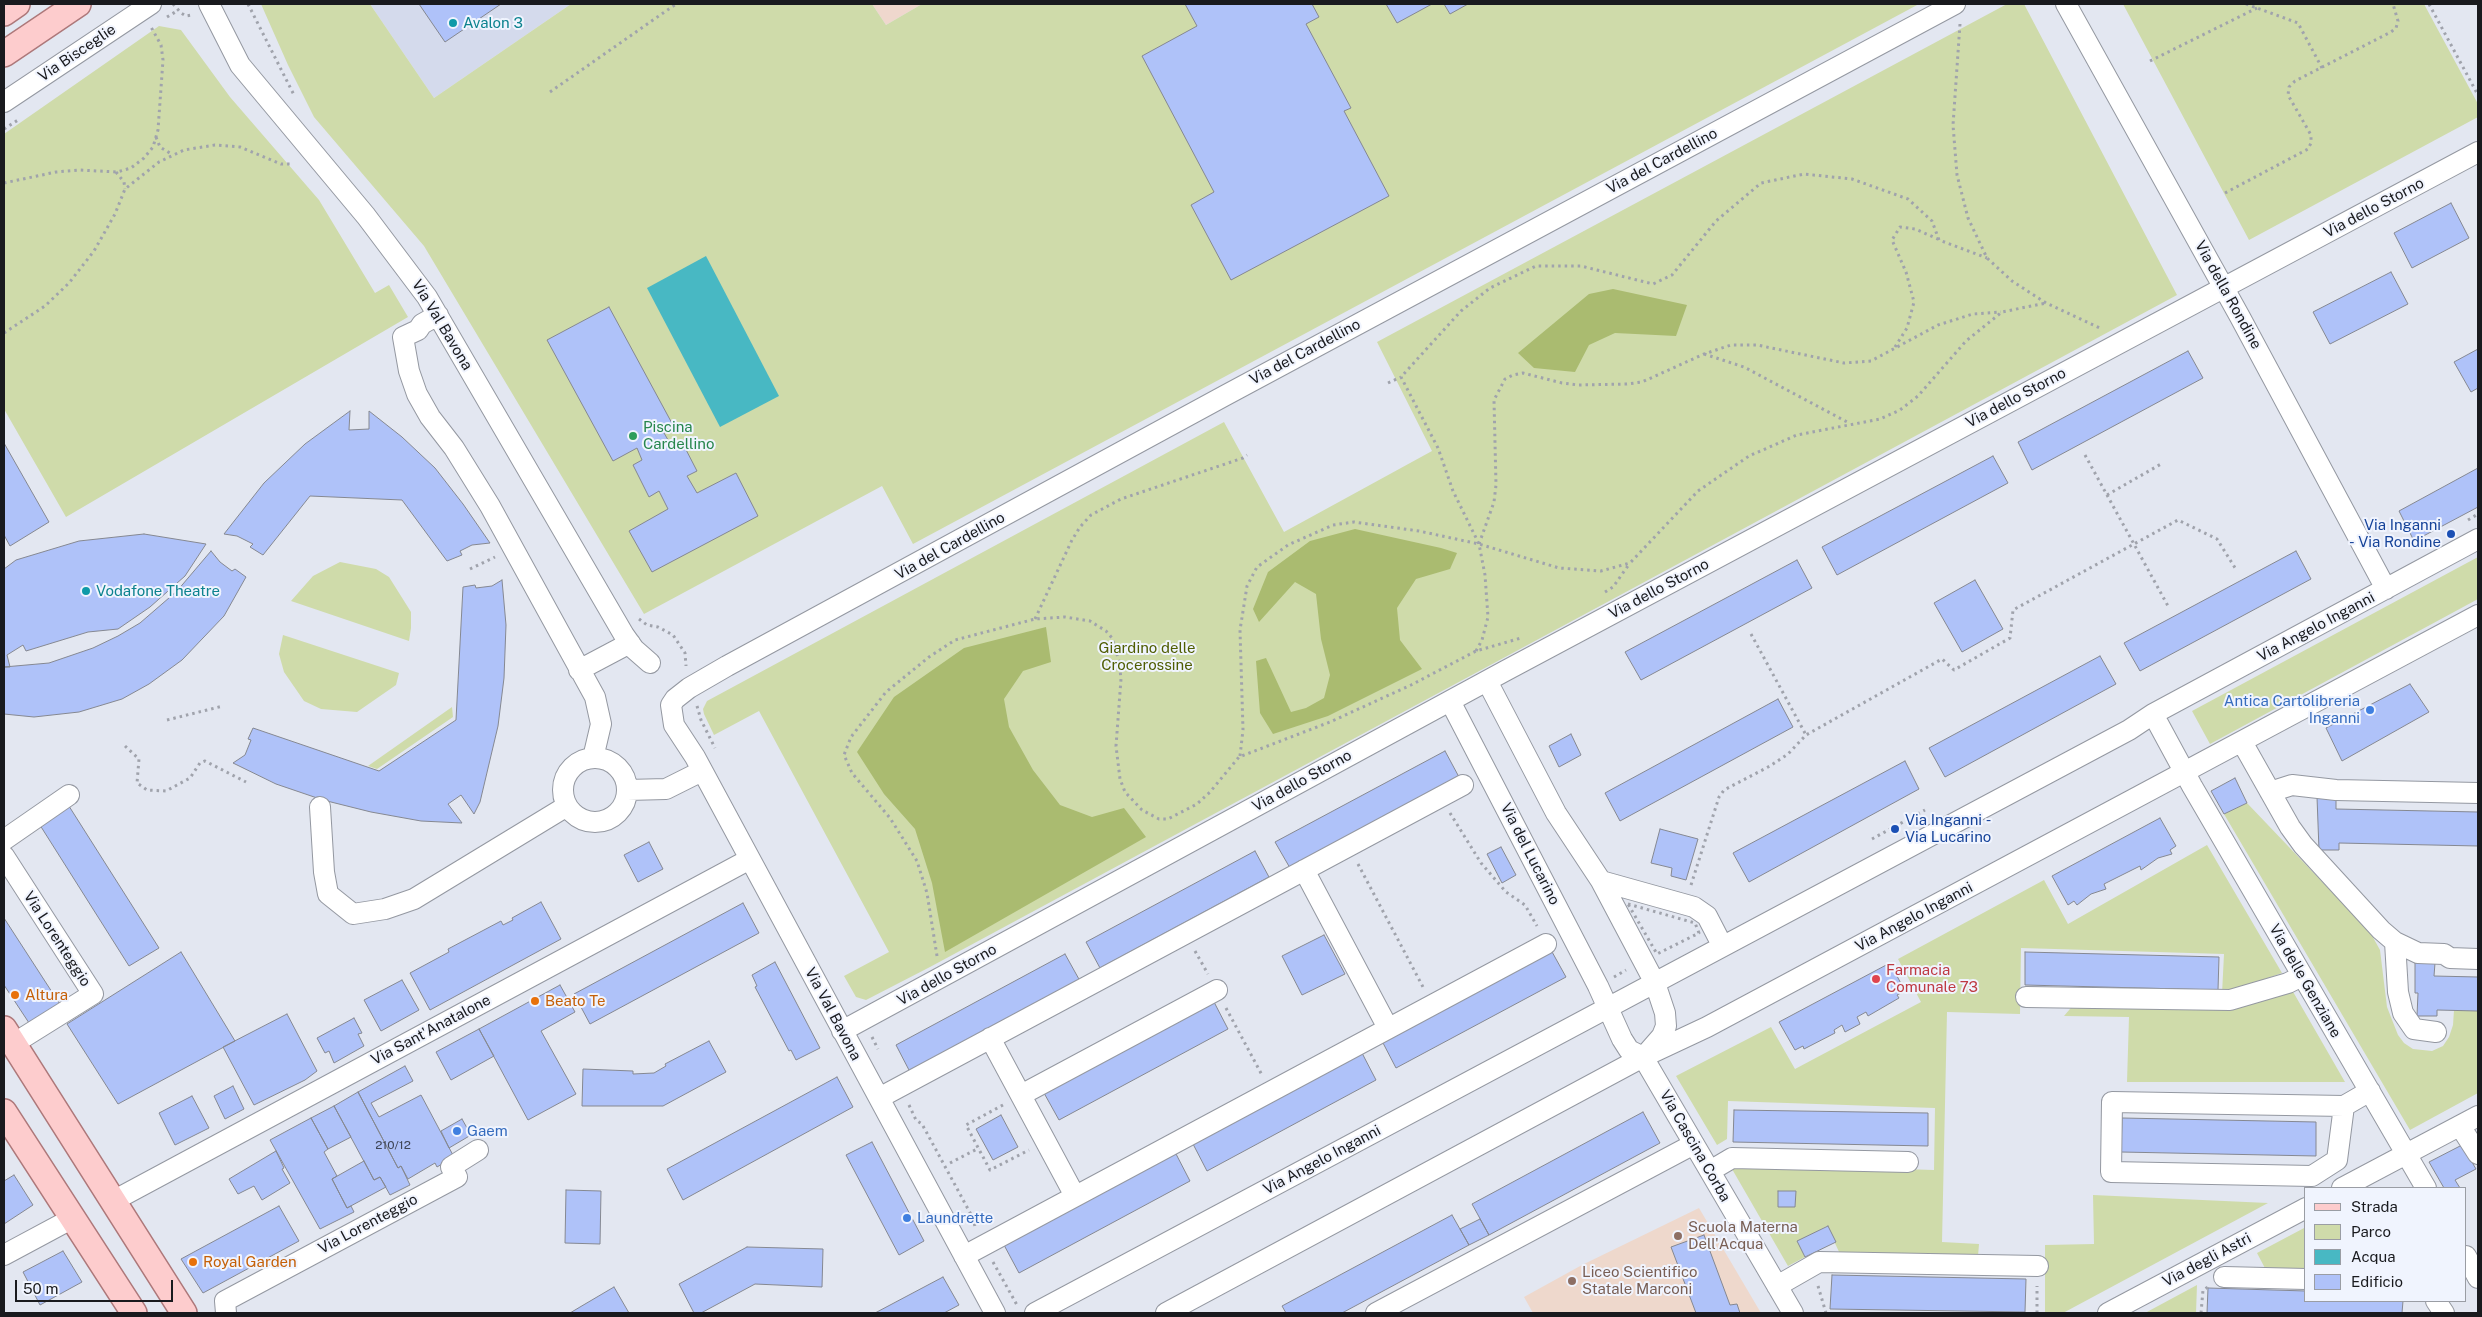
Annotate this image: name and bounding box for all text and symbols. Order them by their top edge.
place label: Avalon 3 [463,14,523,32]
marker: Avalon 3 [447,17,459,29]
street label: Via Bisceglie [35,20,119,86]
street label: Via del Cardellino [1604,124,1720,198]
street label: Via dello Storno [2321,174,2427,242]
street label: Via della Rondine [2191,238,2265,352]
street label: Via Val Bavona [408,276,476,374]
street label: Via del Cardellino [1247,315,1363,389]
street label: Via dello Storno [1963,364,2069,432]
place label: Piscina Cardellino [643,418,714,453]
marker: Piscina Cardellino [627,430,639,442]
street label: Via del Cardellino [892,508,1008,584]
place label: Via Inganni - Via Rondine [2349,516,2441,551]
marker: Via Inganni - Via Rondine [2445,528,2457,540]
street label: Via dello Storno [1606,555,1712,623]
place label: Vodafone Theatre [96,582,220,600]
marker: Vodafone Theatre [80,585,92,597]
street label: Via Angelo Inganni [2254,588,2378,666]
park label: Giardino delle Crocerossine [1099,639,1195,674]
place label: Antica Cartolibreria Inganni [2224,692,2360,727]
marker: Antica Cartolibreria Inganni [2364,704,2376,716]
street label: Via dello Storno [1249,746,1355,816]
street label: Via del Lucarino [1497,800,1563,908]
place label: Via Inganni - Via Lucarino [1905,811,1991,846]
marker: Via Inganni - Via Lucarino [1889,823,1901,835]
street label: Via Angelo Inganni [1852,878,1976,956]
street label: Via Lorenteggio [20,888,94,990]
street label: Via delle Genziane [2265,921,2345,1041]
street label: Via dello Storno [894,940,1000,1010]
place label: Farmacia Comunale 73 [1886,961,1978,996]
street label: Via Val Bavona [801,964,865,1064]
marker: Farmacia Comunale 73 [1870,973,1882,985]
place label: Altura [25,986,68,1004]
marker: Altura [9,989,21,1001]
street label: Via Sant'Anatalone [368,991,494,1069]
place label: Beato Te [545,992,606,1010]
marker: Beato Te [529,995,541,1007]
street label: Via Cascina Corba [1656,1087,1734,1205]
street label: Via Angelo Inganni [1260,1121,1384,1199]
place label: Gaem [467,1122,508,1140]
marker: Gaem [451,1125,463,1137]
house number: 210/12 [375,1138,411,1152]
legend [2304,1187,2467,1302]
street label: Via Lorenteggio [315,1190,421,1258]
text: Strada [2351,1198,2398,1215]
place label: Laundrette [917,1209,993,1227]
marker: Laundrette [901,1212,913,1224]
place label: Scuola Materna Dell'Acqua [1688,1218,1798,1253]
text: Parco [2351,1223,2391,1240]
street label: Via degli Astri [2160,1229,2254,1291]
marker: Scuola Materna Dell'Acqua [1672,1230,1684,1242]
text: Acqua [2351,1248,2396,1265]
place label: Royal Garden [203,1253,297,1271]
marker: Royal Garden [187,1256,199,1268]
place label: Liceo Scientifico Statale Marconi [1582,1263,1698,1298]
scale bar [18,1270,175,1302]
text: Edificio [2351,1273,2403,1290]
marker: Liceo Scientifico Statale Marconi [1566,1275,1578,1287]
text: 50 m [23,1280,58,1297]

